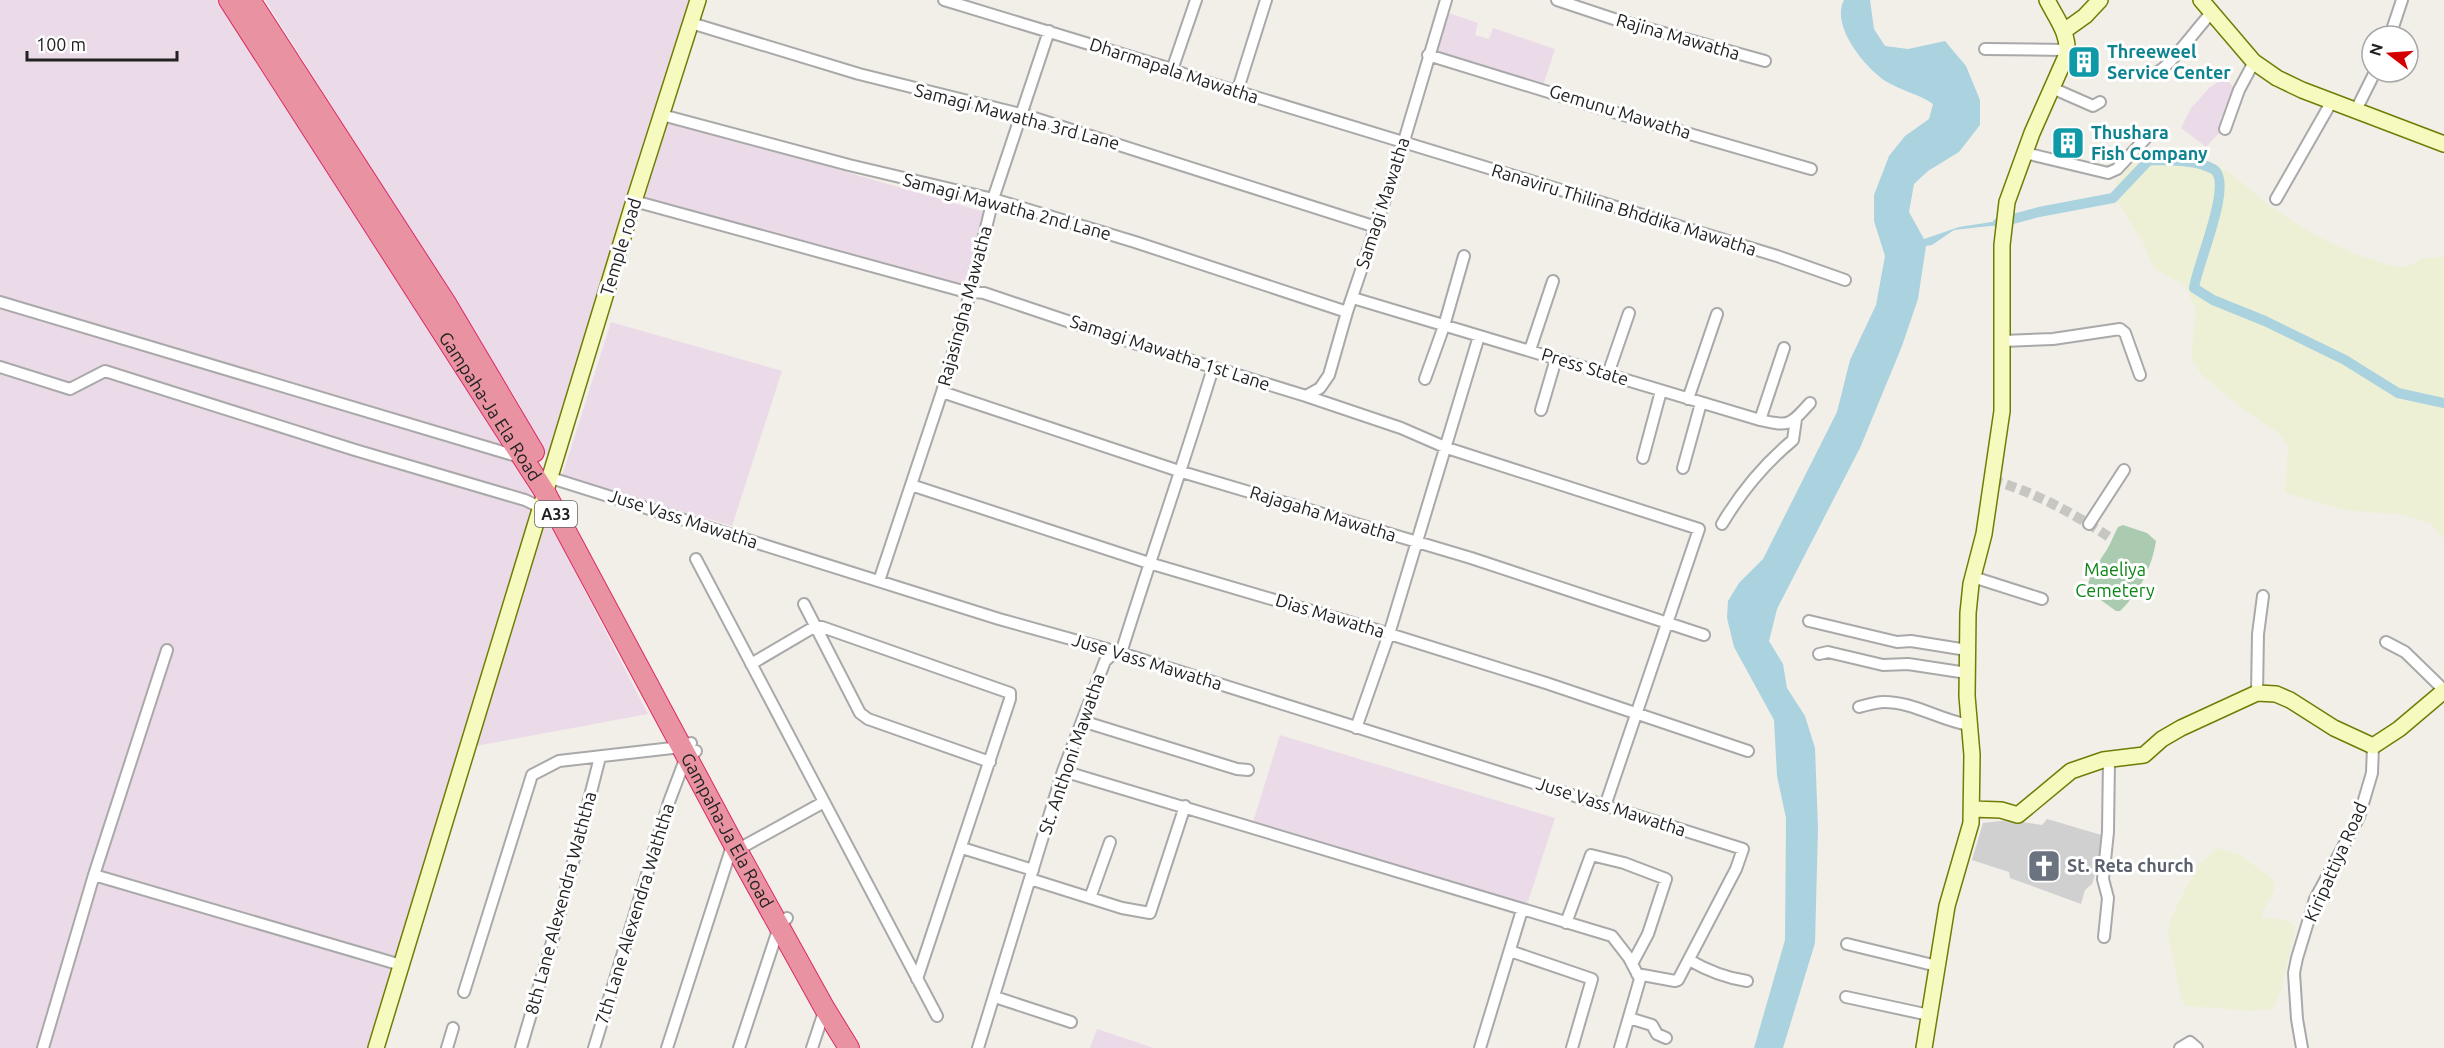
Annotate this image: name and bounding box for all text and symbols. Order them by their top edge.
street label: Rajina Mawatha [1614,9,1742,63]
scale bar [27,24,177,62]
north arrow [2360,24,2420,84]
street label: Dharmapala Mawatha [1087,33,1261,107]
text: 100 m [36,34,86,54]
place label: Threeweel Service Center [2107,41,2231,82]
text: N [2365,41,2386,58]
building icon: Threeweel Service Center [2066,44,2102,80]
street label: Samagi Mawatha 3rd Lane [913,79,1122,153]
street label: Gemunu Mawatha [1547,80,1694,142]
place label: Thushara Fish Company [2091,122,2208,163]
building icon: Thushara Fish Company [2050,125,2086,161]
street label: Samagi Mawatha [1351,134,1413,271]
street label: Ranaviru Thilina Bhddika Mawatha [1489,159,1759,259]
street label: Samagi Mawatha 2nd Lane [901,169,1114,244]
street label: Temple road [596,195,644,298]
street label: Rajasingha Mawatha [933,223,995,388]
street label: Samagi Mawatha 1st Lane [1068,310,1273,394]
street label: Gampaha-Ja Ela Road [436,328,546,484]
street label: Press State [1539,343,1631,389]
street label: Rajagaha Mawatha [1248,481,1399,545]
street label: Juse Vass Mawatha [606,484,760,552]
road number: A33 [535,501,577,527]
park label: Maeliya Cemetery [2075,559,2155,600]
street label: Dias Mawatha [1273,589,1387,641]
street label: Juse Vass Mawatha [1070,629,1225,693]
street label: St. Anthoni Mawatha [1034,671,1108,837]
street label: Gampaha-Ja Ela Road [678,749,778,911]
street label: Juse Vass Mawatha [1534,772,1688,840]
street label: 8th Lane Alexendra Waththa [521,789,599,1016]
street label: Kiripattiya Road [2300,799,2370,924]
street label: 7th Lane Alexendra Waththa [591,801,677,1027]
church icon: St. Reta church [2026,848,2062,884]
place label: St. Reta church [2067,855,2194,875]

